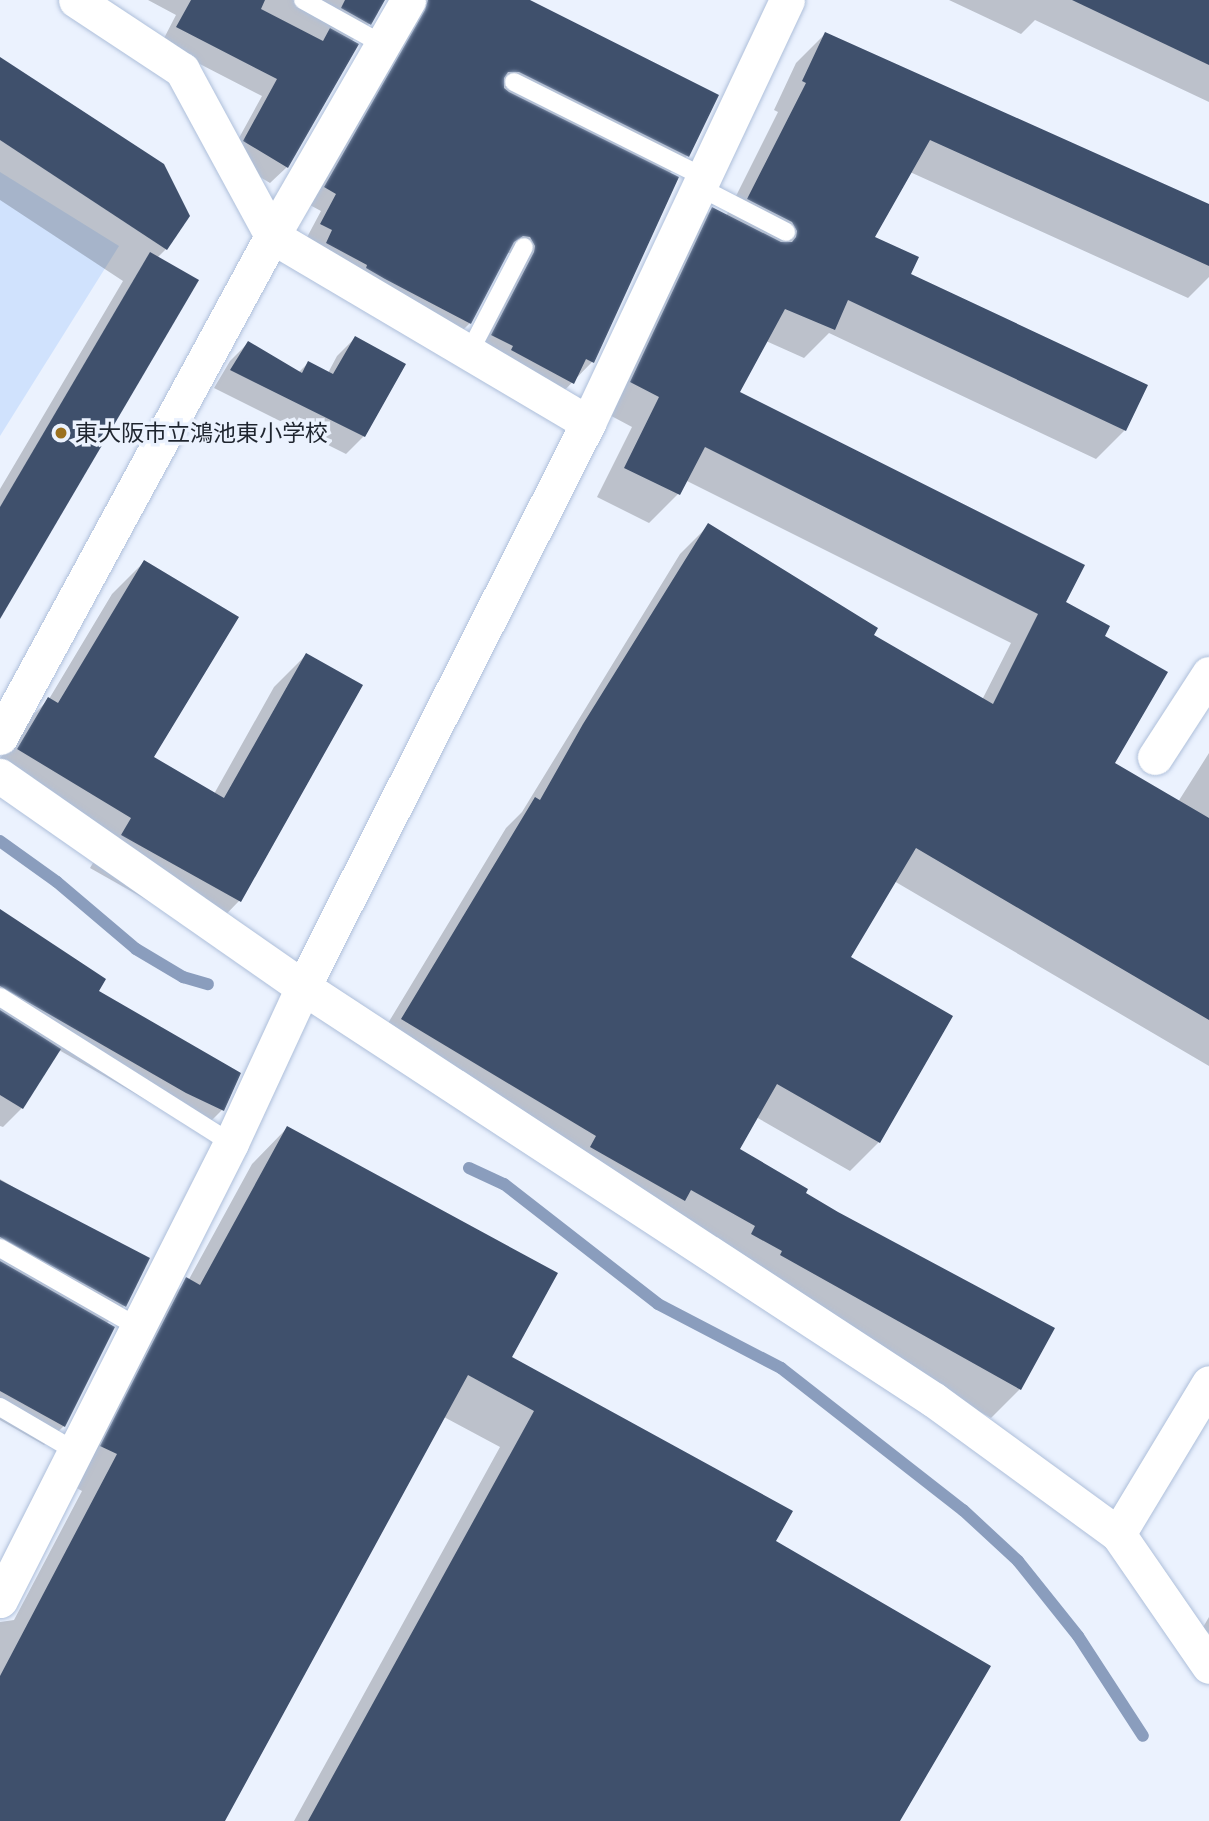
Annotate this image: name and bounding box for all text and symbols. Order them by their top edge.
place label: 東大阪市立鴻池東小学校 [75,419,328,447]
marker: 東大阪市立鴻池東小学校 [53,425,69,441]

